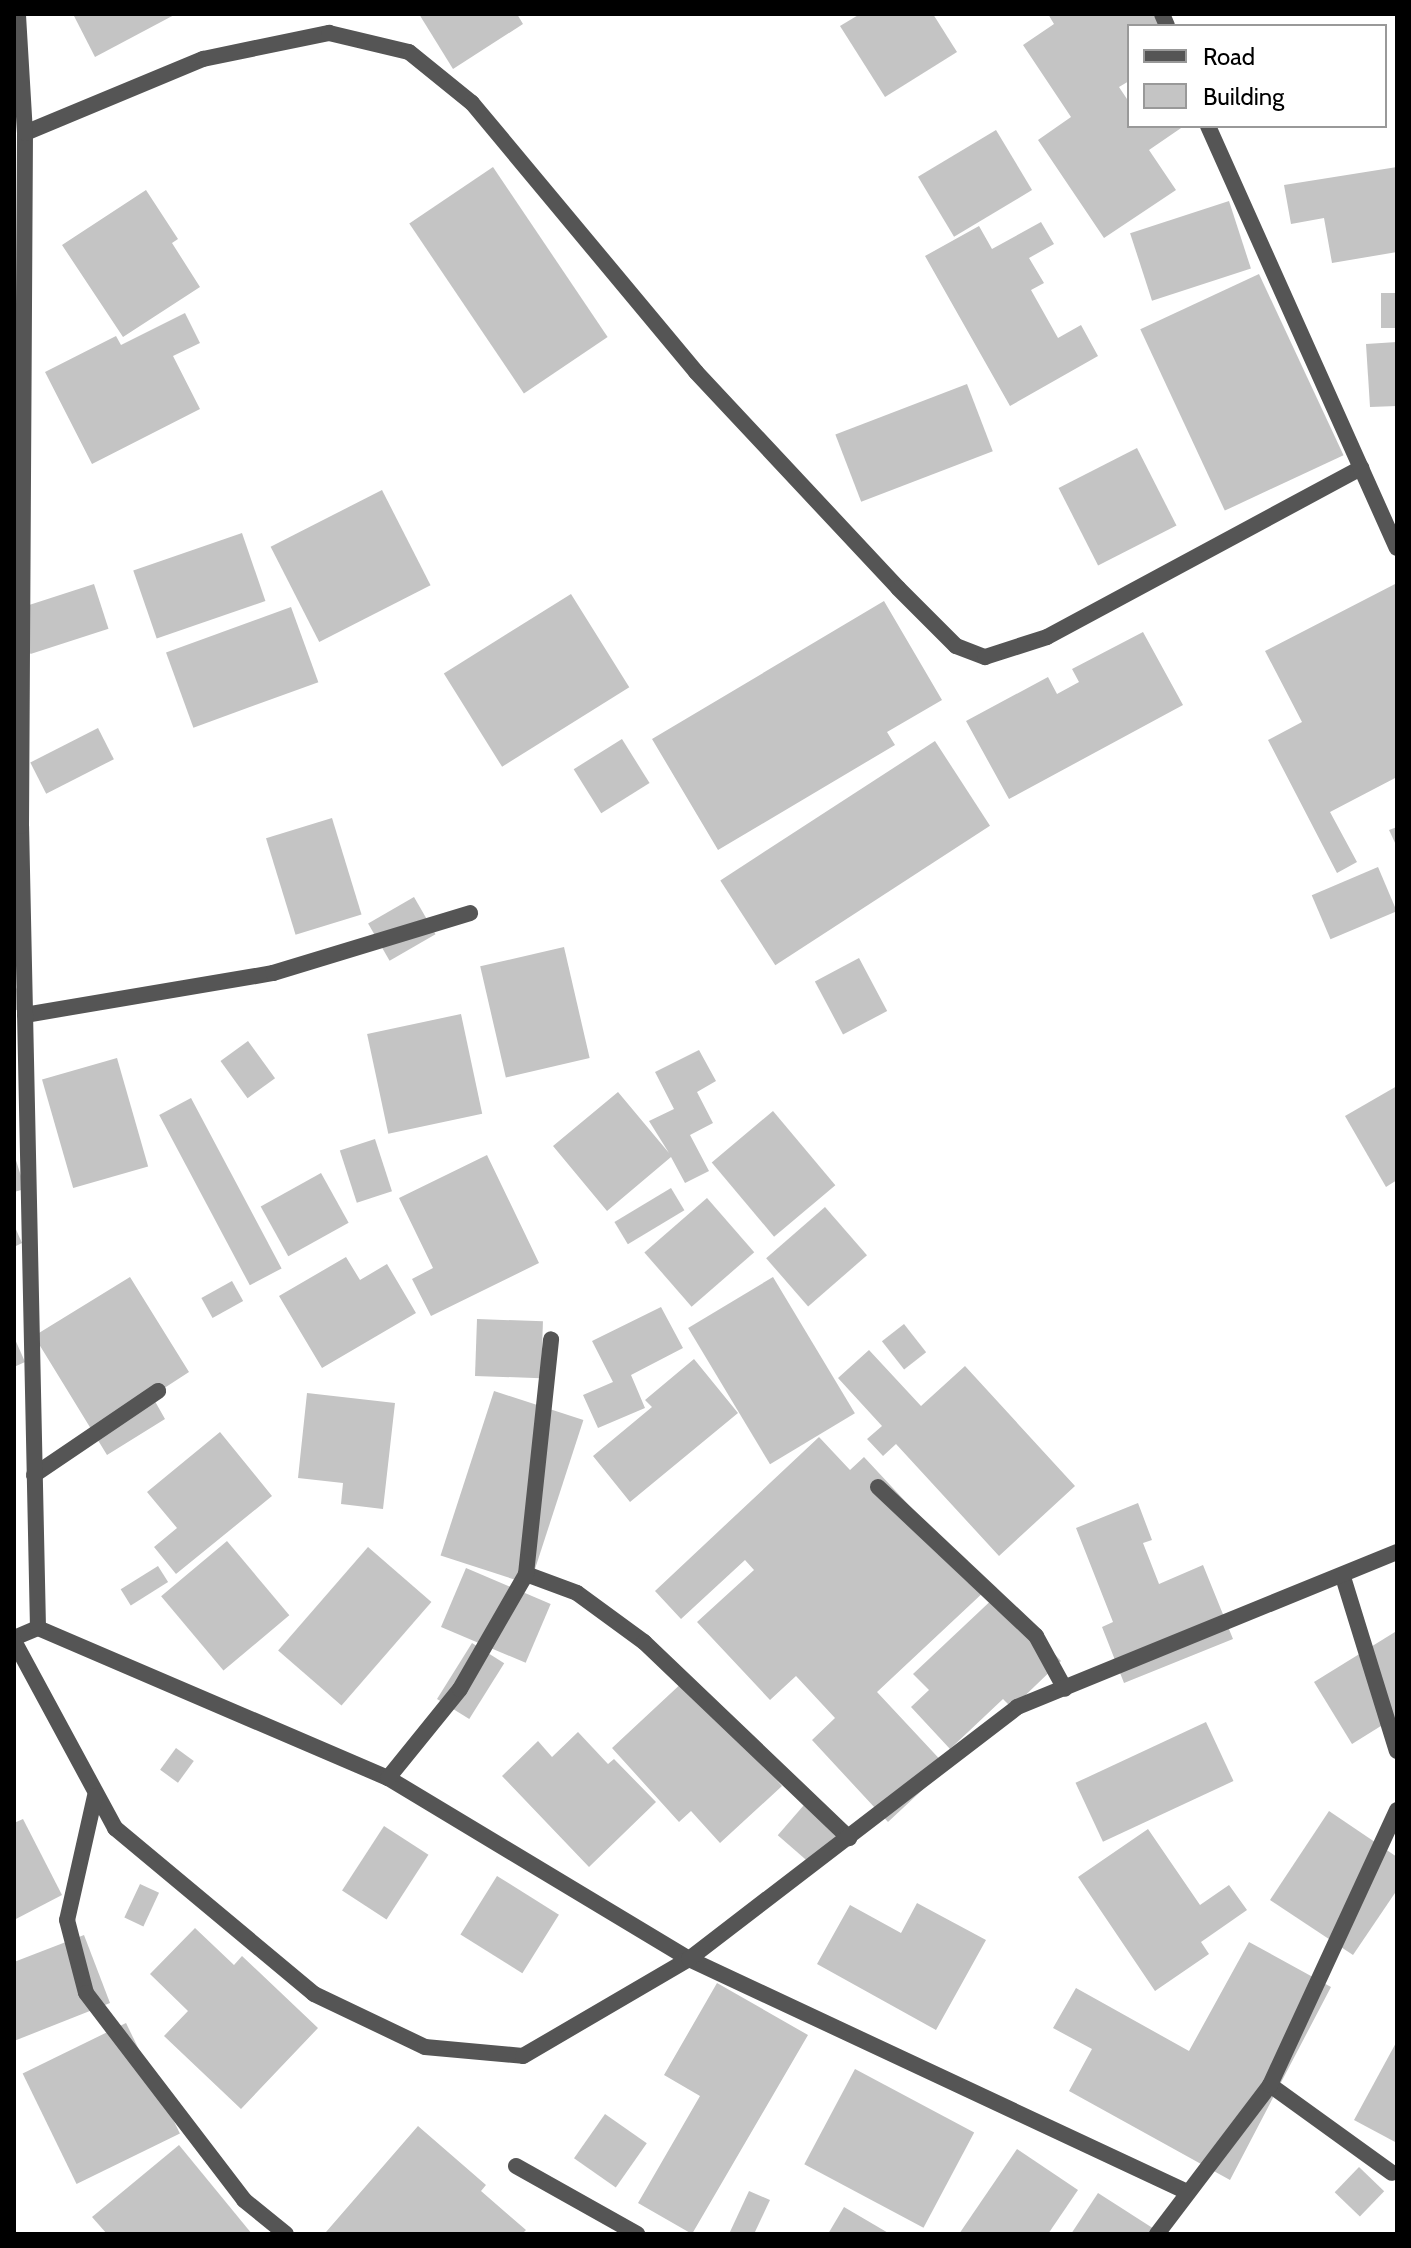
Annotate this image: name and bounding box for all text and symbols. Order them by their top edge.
legend [1127,24,1387,128]
text: Road [1203,42,1255,71]
text: Building [1203,82,1284,111]

